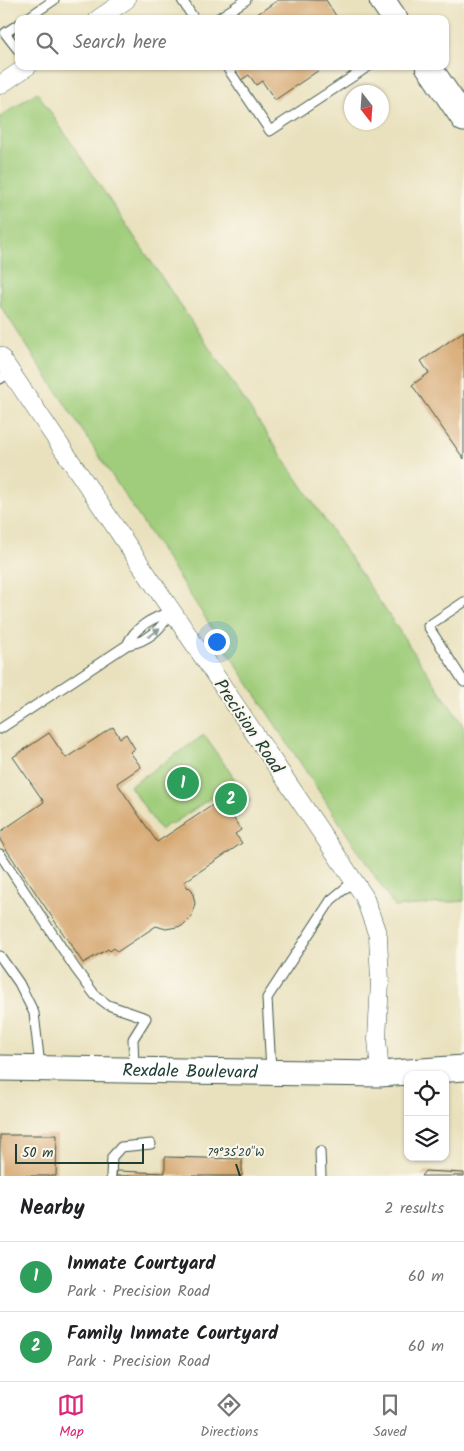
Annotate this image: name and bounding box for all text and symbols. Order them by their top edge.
search box [15,15,449,70]
text: Search here [73,28,167,58]
icon: search [33,29,61,57]
north arrow [344,85,389,130]
one-way arrow [147,628,160,638]
your location [204,629,230,655]
street label: Precision Road [205,673,291,781]
pin: 1 [167,764,199,802]
pin: 2 [215,780,247,818]
street label: Rexdale Boulevard [122,1057,259,1088]
map controls [404,1071,449,1161]
button: locate [404,1071,449,1116]
button: layers [404,1116,449,1161]
scale bar [15,1141,144,1164]
text: 50 m [22,1142,53,1164]
text: 79°35'20"W [208,1143,264,1162]
text: Nearby [20,1192,85,1225]
text: 2 results [384,1196,444,1221]
text: Inmate Courtyard [67,1249,216,1279]
text: 1 [34,1264,38,1289]
text: 60 m [408,1264,444,1289]
text: Park · Precision Road [67,1279,210,1304]
text: Family Inmate Courtyard [67,1319,278,1349]
text: 2 [31,1334,41,1359]
text: 60 m [408,1334,444,1359]
text: Park · Precision Road [67,1349,210,1374]
tab: Map [57,1391,85,1443]
tab: Directions [200,1391,258,1443]
tab: Saved [373,1391,407,1443]

